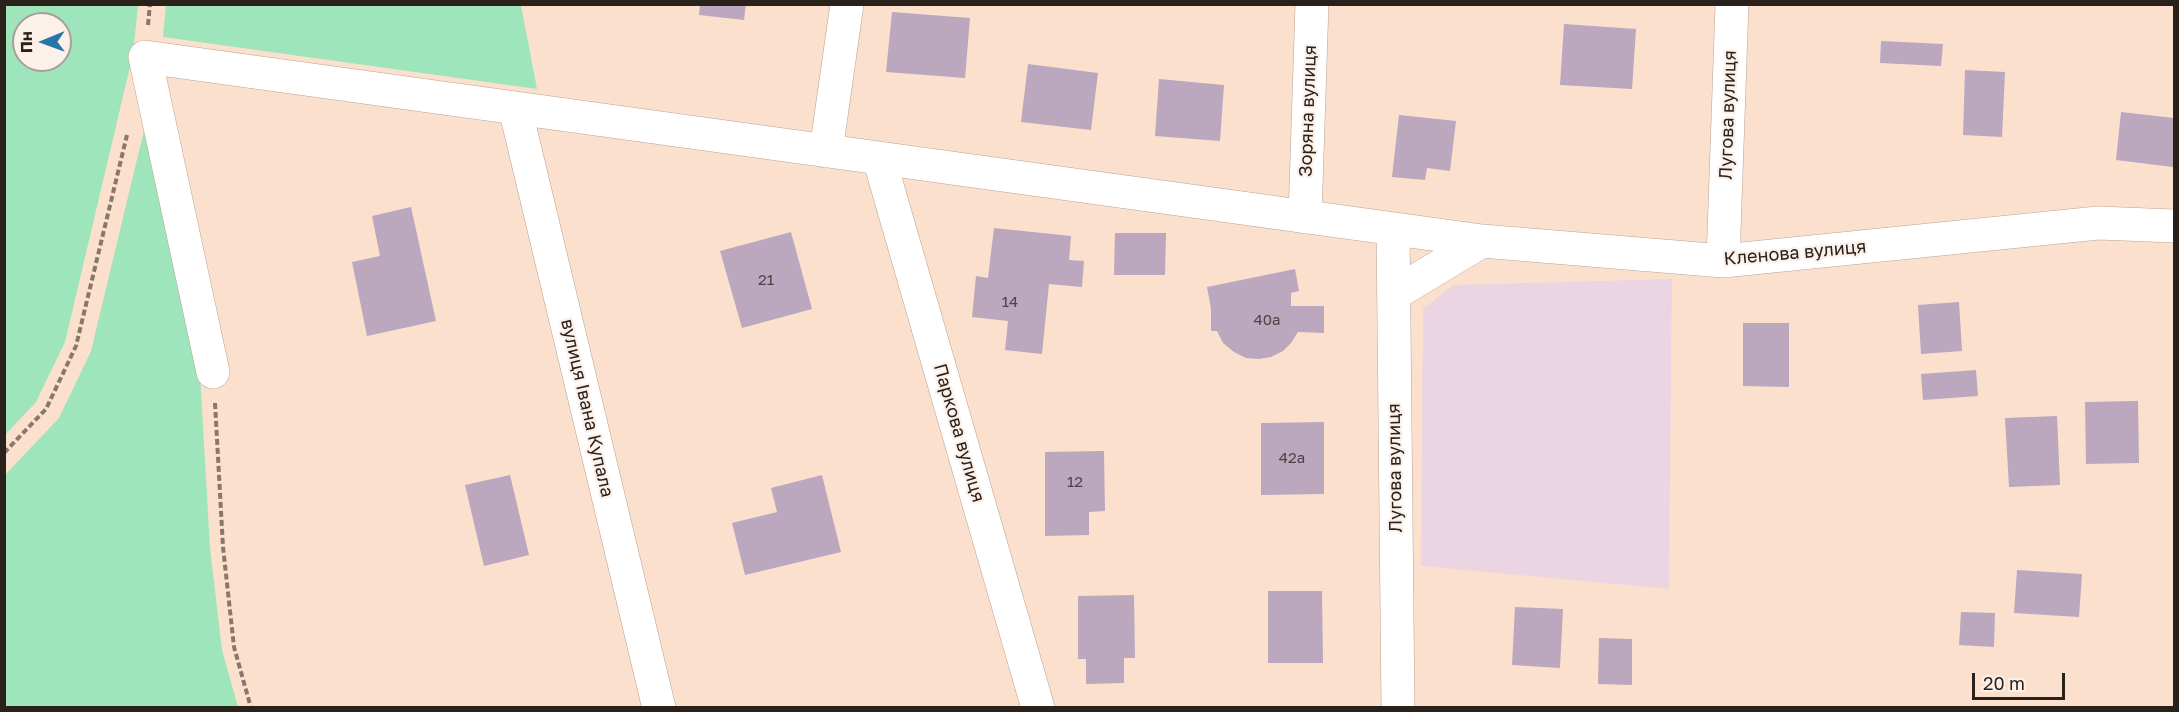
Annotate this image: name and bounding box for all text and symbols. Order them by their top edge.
north arrow [12,12,72,72]
text: Пн [16,31,36,53]
street label: Зоряна вулиця [1295,45,1321,177]
street label: Лугова вулиця [1715,50,1741,180]
street label: Кленова вулиця [1723,236,1867,270]
house number: 21 [758,271,774,289]
house number: 14 [1002,293,1018,311]
house number: 40а [1254,311,1280,329]
street label: вулиця Івана Купала [556,317,618,499]
street label: Паркова вулиця [929,361,989,505]
street label: Лугова вулиця [1383,403,1407,533]
house number: 42а [1279,449,1305,467]
house number: 12 [1067,473,1083,491]
scale bar [1975,661,2068,699]
text: 20 m [1983,672,2025,694]

